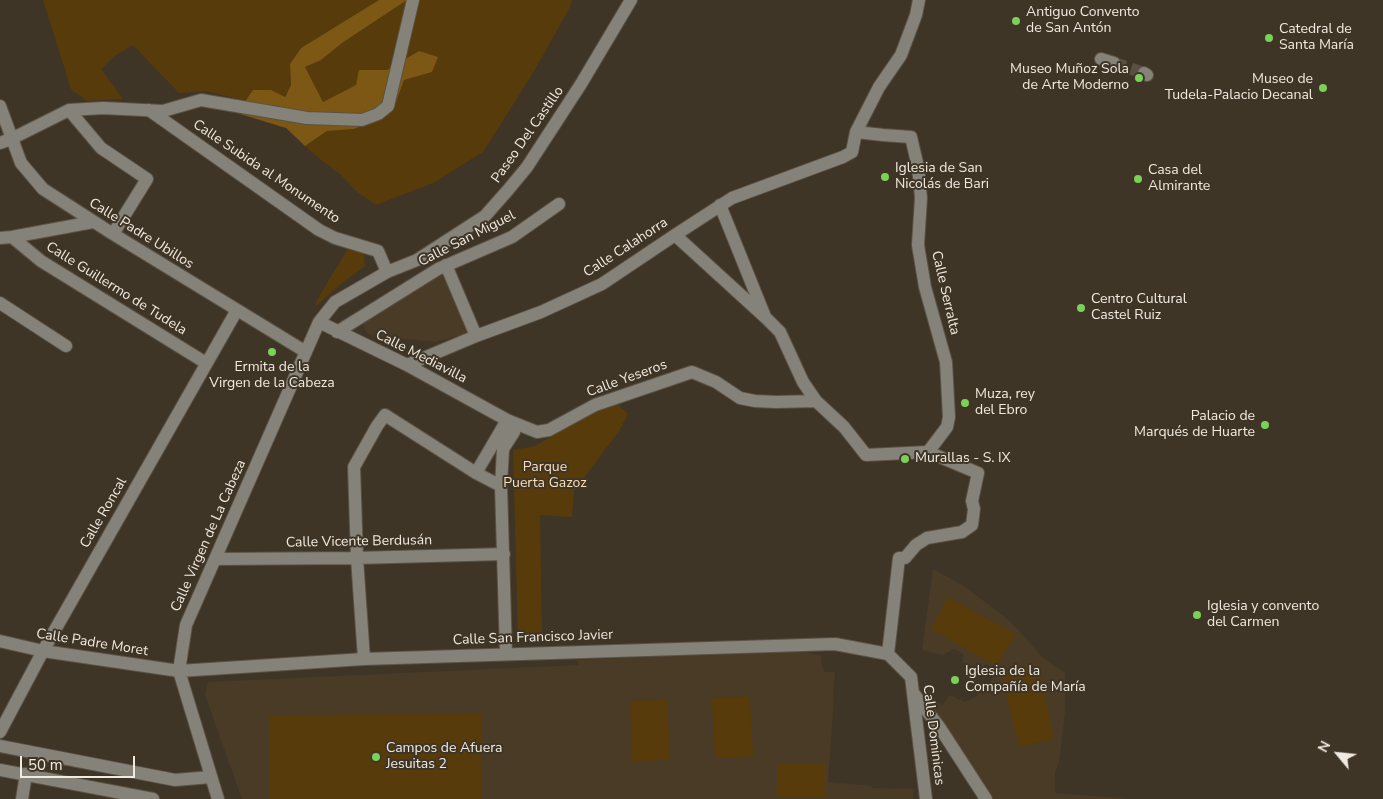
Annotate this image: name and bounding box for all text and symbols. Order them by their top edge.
place label: Antiguo Convento de San Antón [1026,5,1139,38]
marker: Antiguo Convento de San Antón [1010,15,1022,27]
place label: Catedral de Santa María [1279,22,1354,54]
marker: Catedral de Santa María [1263,32,1275,44]
place label: Museo Muñoz Sola de Arte Moderno [1010,62,1129,94]
marker: Museo Muñoz Sola de Arte Moderno [1133,72,1145,84]
place label: Museo de Tudela-Palacio Decanal [1165,72,1313,104]
marker: Museo de Tudela-Palacio Decanal [1317,82,1329,94]
street label: Paseo Del Castillo [488,83,568,187]
street label: Calle Subida al Monumento [189,116,343,228]
place label: Iglesia de San Nicolás de Bari [895,161,989,193]
place label: Casa del Almirante [1148,163,1210,196]
marker: Iglesia de San Nicolás de Bari [879,171,891,183]
marker: Casa del Almirante [1132,173,1144,185]
street label: Calle Padre Ubillos [86,195,196,273]
street label: Calle San Miguel [416,207,518,271]
street label: Calle Calahorra [581,214,671,282]
street label: Calle Guillermo de Tudela [43,239,189,339]
street label: Calle Serralta [927,249,963,337]
place label: Centro Cultural Castel Ruiz [1091,292,1187,324]
marker: Centro Cultural Castel Ruiz [1075,302,1087,314]
street label: Calle Mediavilla [373,327,469,387]
marker: Ermita de la Virgen de la Cabeza [266,346,278,358]
street label: Calle Yeseros [585,357,669,401]
place label: Ermita de la Virgen de la Cabeza [209,360,335,392]
place label: Muza, rey del Ebro [975,387,1035,420]
marker: Muza, rey del Ebro [959,397,971,409]
place label: Palacio de Marqués de Huarte [1134,409,1255,442]
marker: Palacio de Marqués de Huarte [1259,419,1271,431]
place label: Murallas - S. IX [915,451,1011,467]
marker: Murallas - S. IX [899,453,911,465]
street label: Calle Virgen de La Cabeza [168,457,250,615]
park label: Parque Puerta Gazoz [503,460,587,492]
street label: Calle Roncal [77,475,131,551]
street label: Calle Vicente Berdusán [286,532,432,552]
place label: Iglesia y convento del Carmen [1207,599,1319,632]
marker: Iglesia y convento del Carmen [1191,609,1203,621]
street label: Calle Padre Moret [35,626,149,660]
street label: Calle San Francisco Javier [453,627,613,649]
place label: Iglesia de la Compañía de María [965,664,1086,696]
marker: Iglesia de la Compañía de María [949,674,961,686]
street label: Calle Dominicas [919,684,947,786]
north arrow [1313,729,1363,779]
text: N [1313,738,1335,756]
place label: Campos de Afuera Jesuitas 2 [386,741,503,774]
scale bar [22,746,138,778]
marker: Campos de Afuera Jesuitas 2 [370,751,382,763]
text: 50 m [28,755,63,775]

